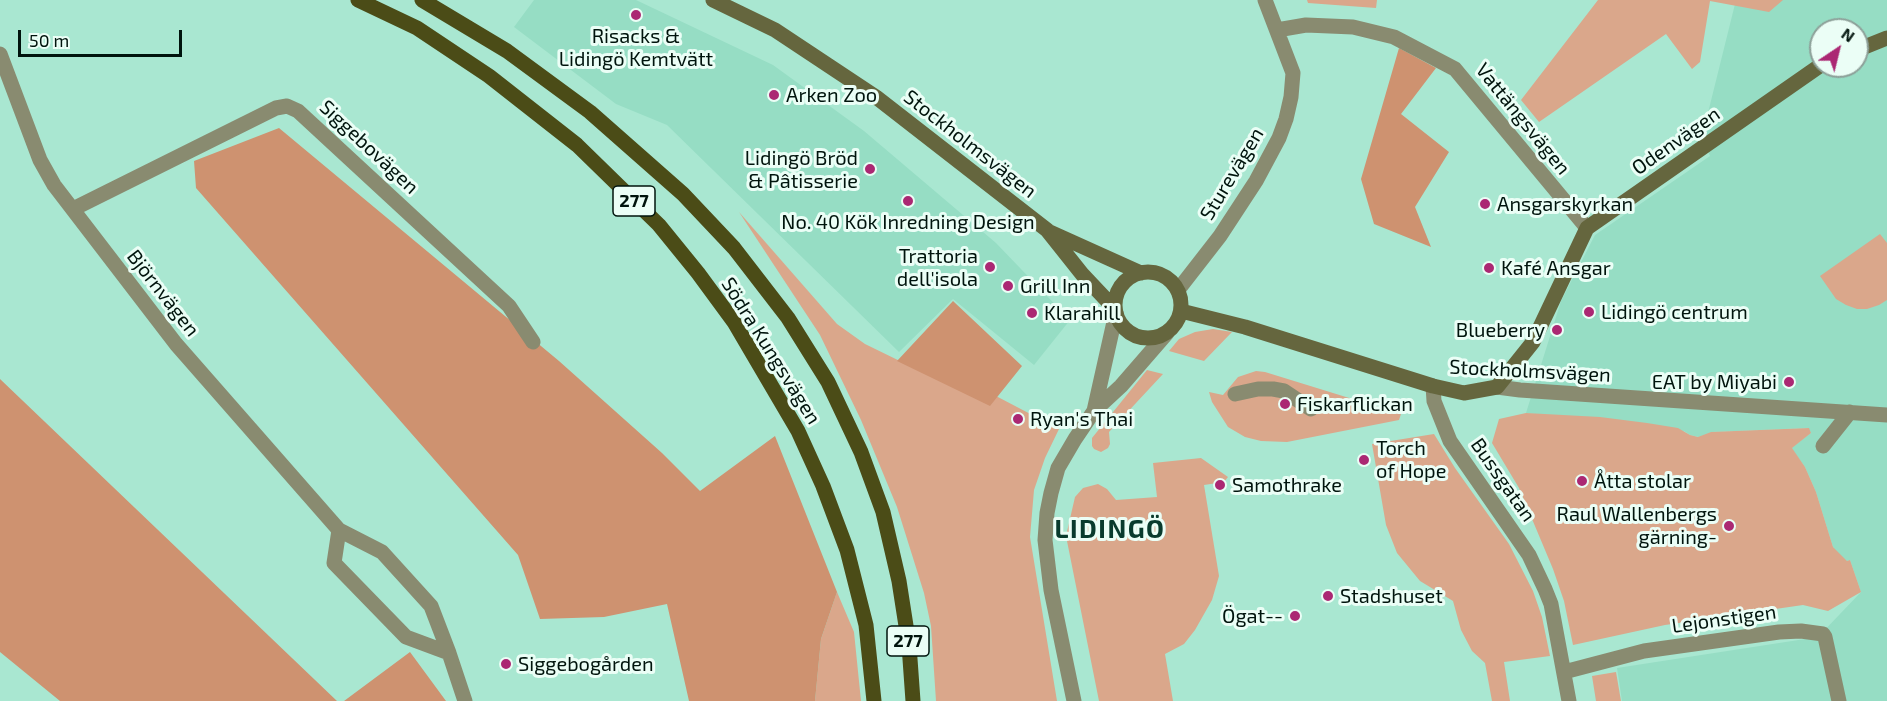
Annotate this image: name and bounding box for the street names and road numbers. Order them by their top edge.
street label: Vattängsvägen [1471,58,1575,180]
street label: Stockholmsvägen [899,85,1041,203]
street label: Siggebovägen [314,95,424,199]
street label: Odenvägen [1627,102,1725,180]
street label: Sturevägen [1195,123,1269,225]
road number: 277 [613,186,655,216]
street label: Björnvägen [122,245,204,341]
street label: Södra Kungsvägen [716,273,826,429]
street label: Stockholmsvägen [1449,355,1611,387]
street label: Bussgatan [1466,434,1540,526]
street label: Lejonstigen [1670,600,1778,638]
road number: 277 [887,626,929,656]

